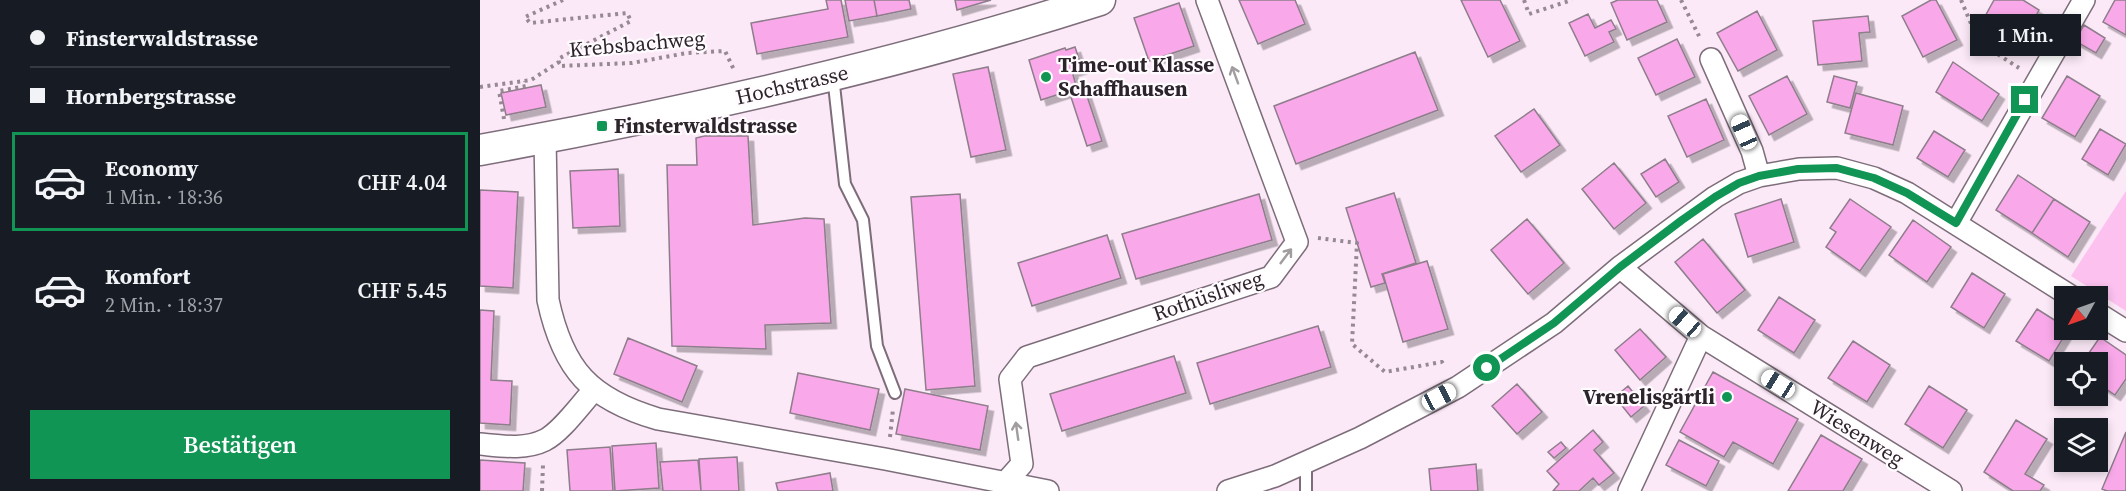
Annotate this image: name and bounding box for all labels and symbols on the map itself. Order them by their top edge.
callout: 1 Min. [1970,13,2080,55]
street label: Krebsbachweg [568,23,706,64]
place label: Time-out Klasse Schaffhausen [1058,50,1214,103]
street label: Hochstrasse [733,58,851,112]
one-way arrow [1229,66,1240,85]
marker: Time-out Klasse Schaffhausen [1039,70,1053,84]
route end [2011,86,2038,113]
place label: Finsterwaldstrasse [614,111,797,140]
car [1728,112,1760,152]
marker: Finsterwaldstrasse [595,119,609,133]
one-way arrow [1280,248,1293,264]
street label: Rothüsliweg [1149,263,1267,328]
north arrow [2054,286,2108,340]
car [1666,303,1704,341]
route start [1473,354,1500,381]
car [1758,367,1798,401]
car [1419,381,1459,413]
place label: Vrenelisgärtli [1583,382,1715,411]
marker: Vrenelisgärtli [1720,390,1734,404]
street label: Wiesenweg [1805,392,1910,473]
one-way arrow [1012,422,1023,441]

